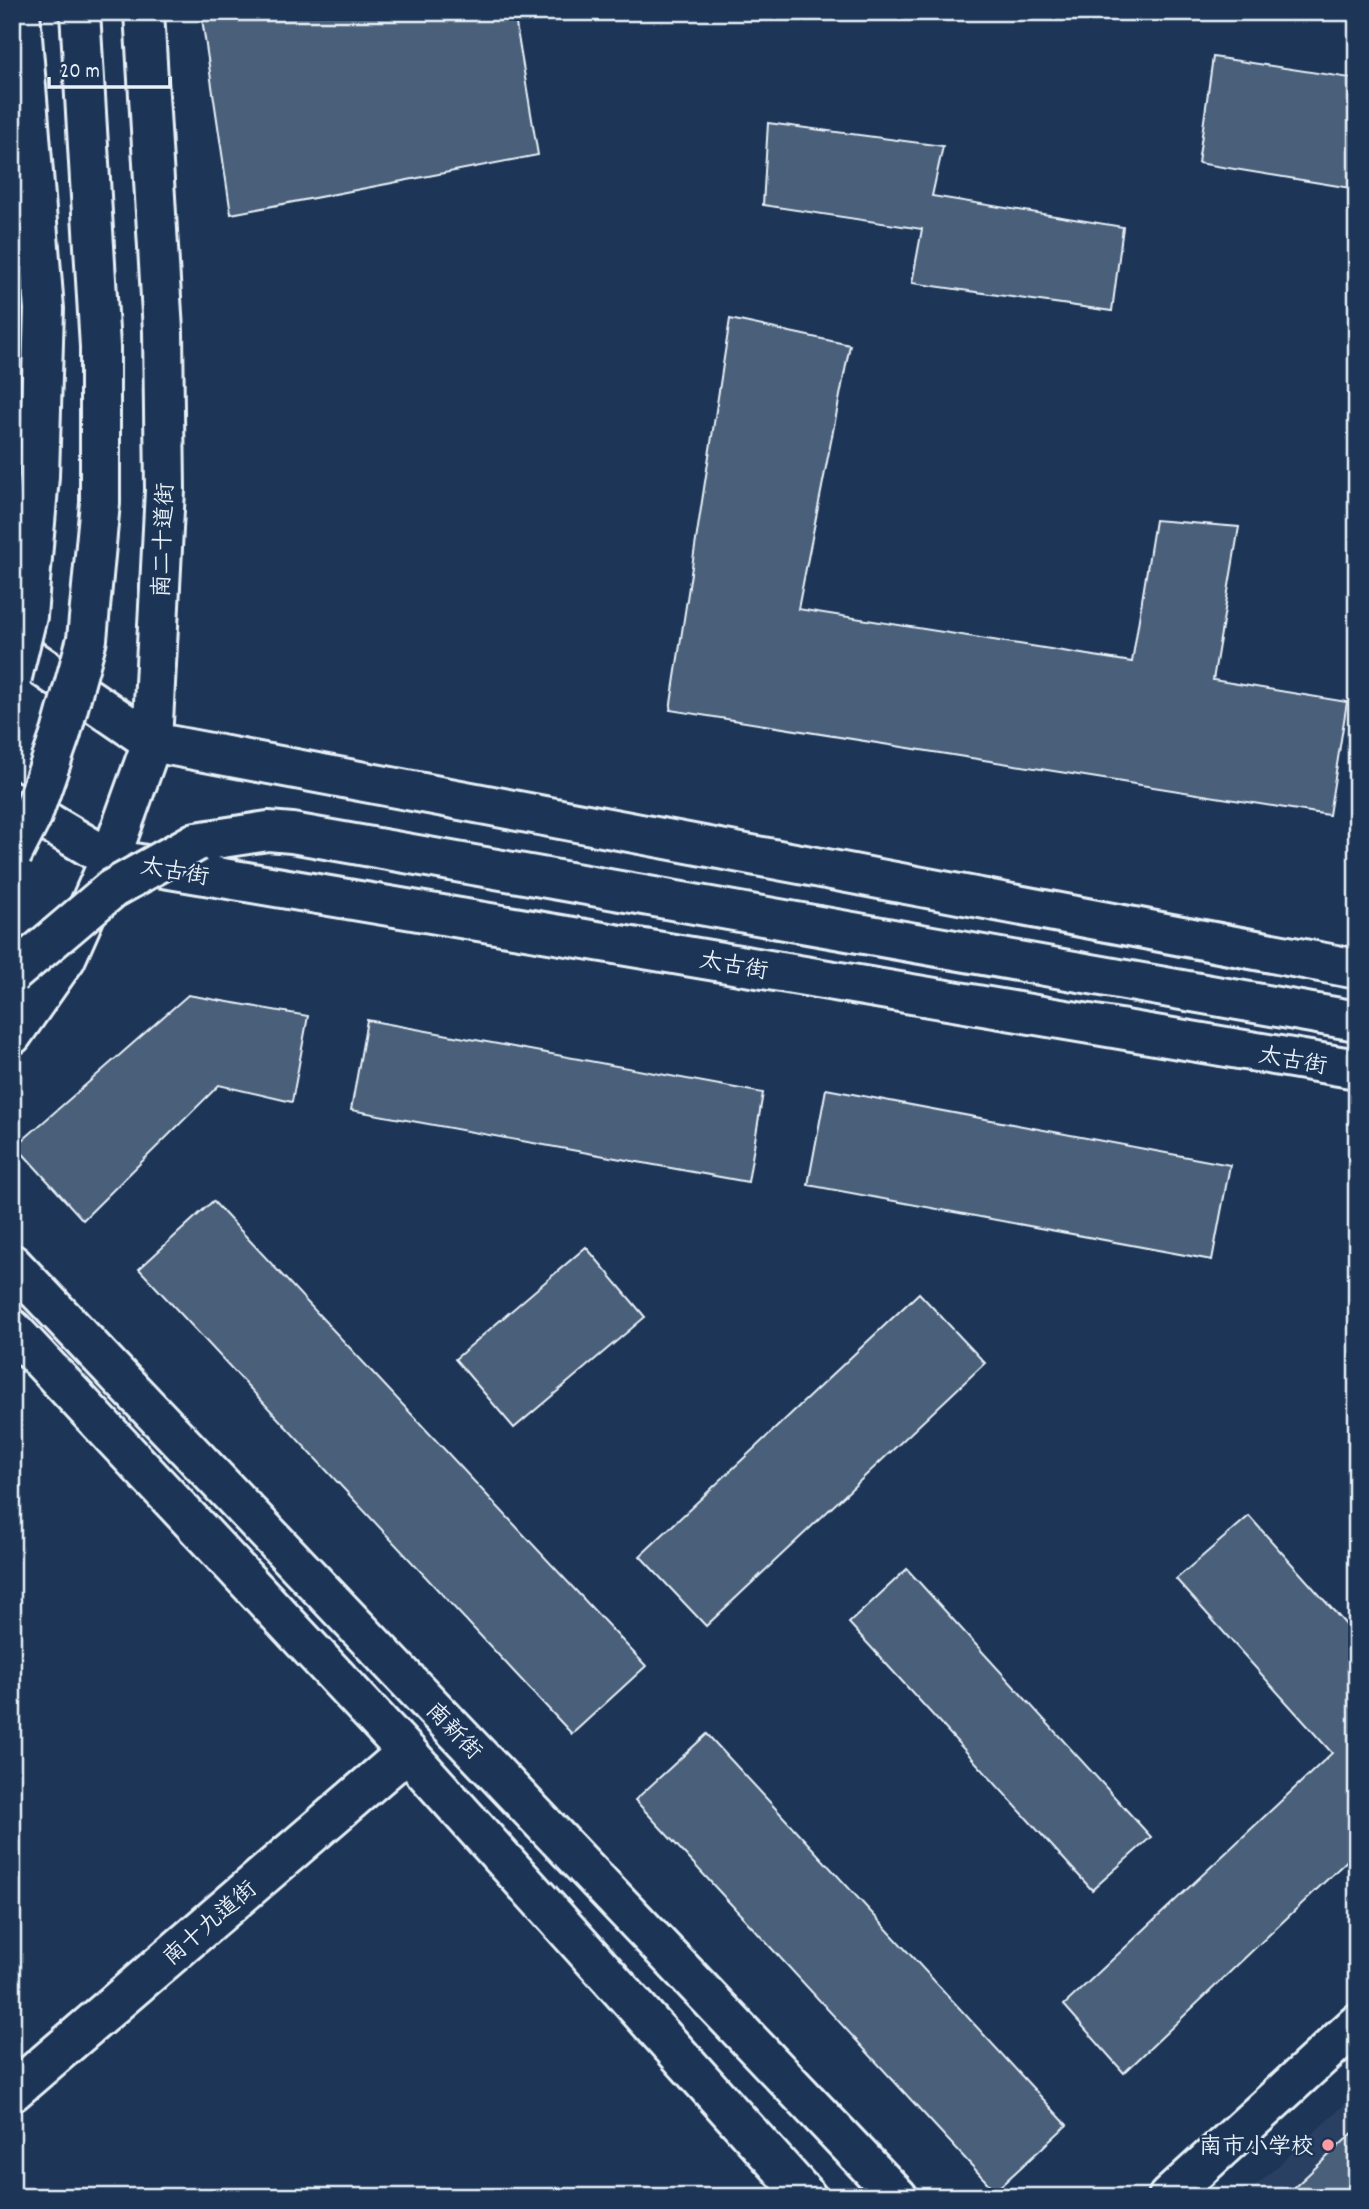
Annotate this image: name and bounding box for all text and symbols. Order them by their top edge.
scale bar [49,46,170,90]
text: 20 m [60,58,100,88]
street label: 南二十道街 [147,482,184,598]
street label: 太古街 [138,851,211,896]
street label: 太古街 [697,945,770,990]
street label: 太古街 [1256,1040,1329,1085]
street label: 南新街 [417,1696,488,1769]
street label: 南十九道街 [157,1874,266,1975]
place label: 南市小学校 [1199,2132,1314,2165]
marker: 南市小学校 [1320,2137,1336,2153]

